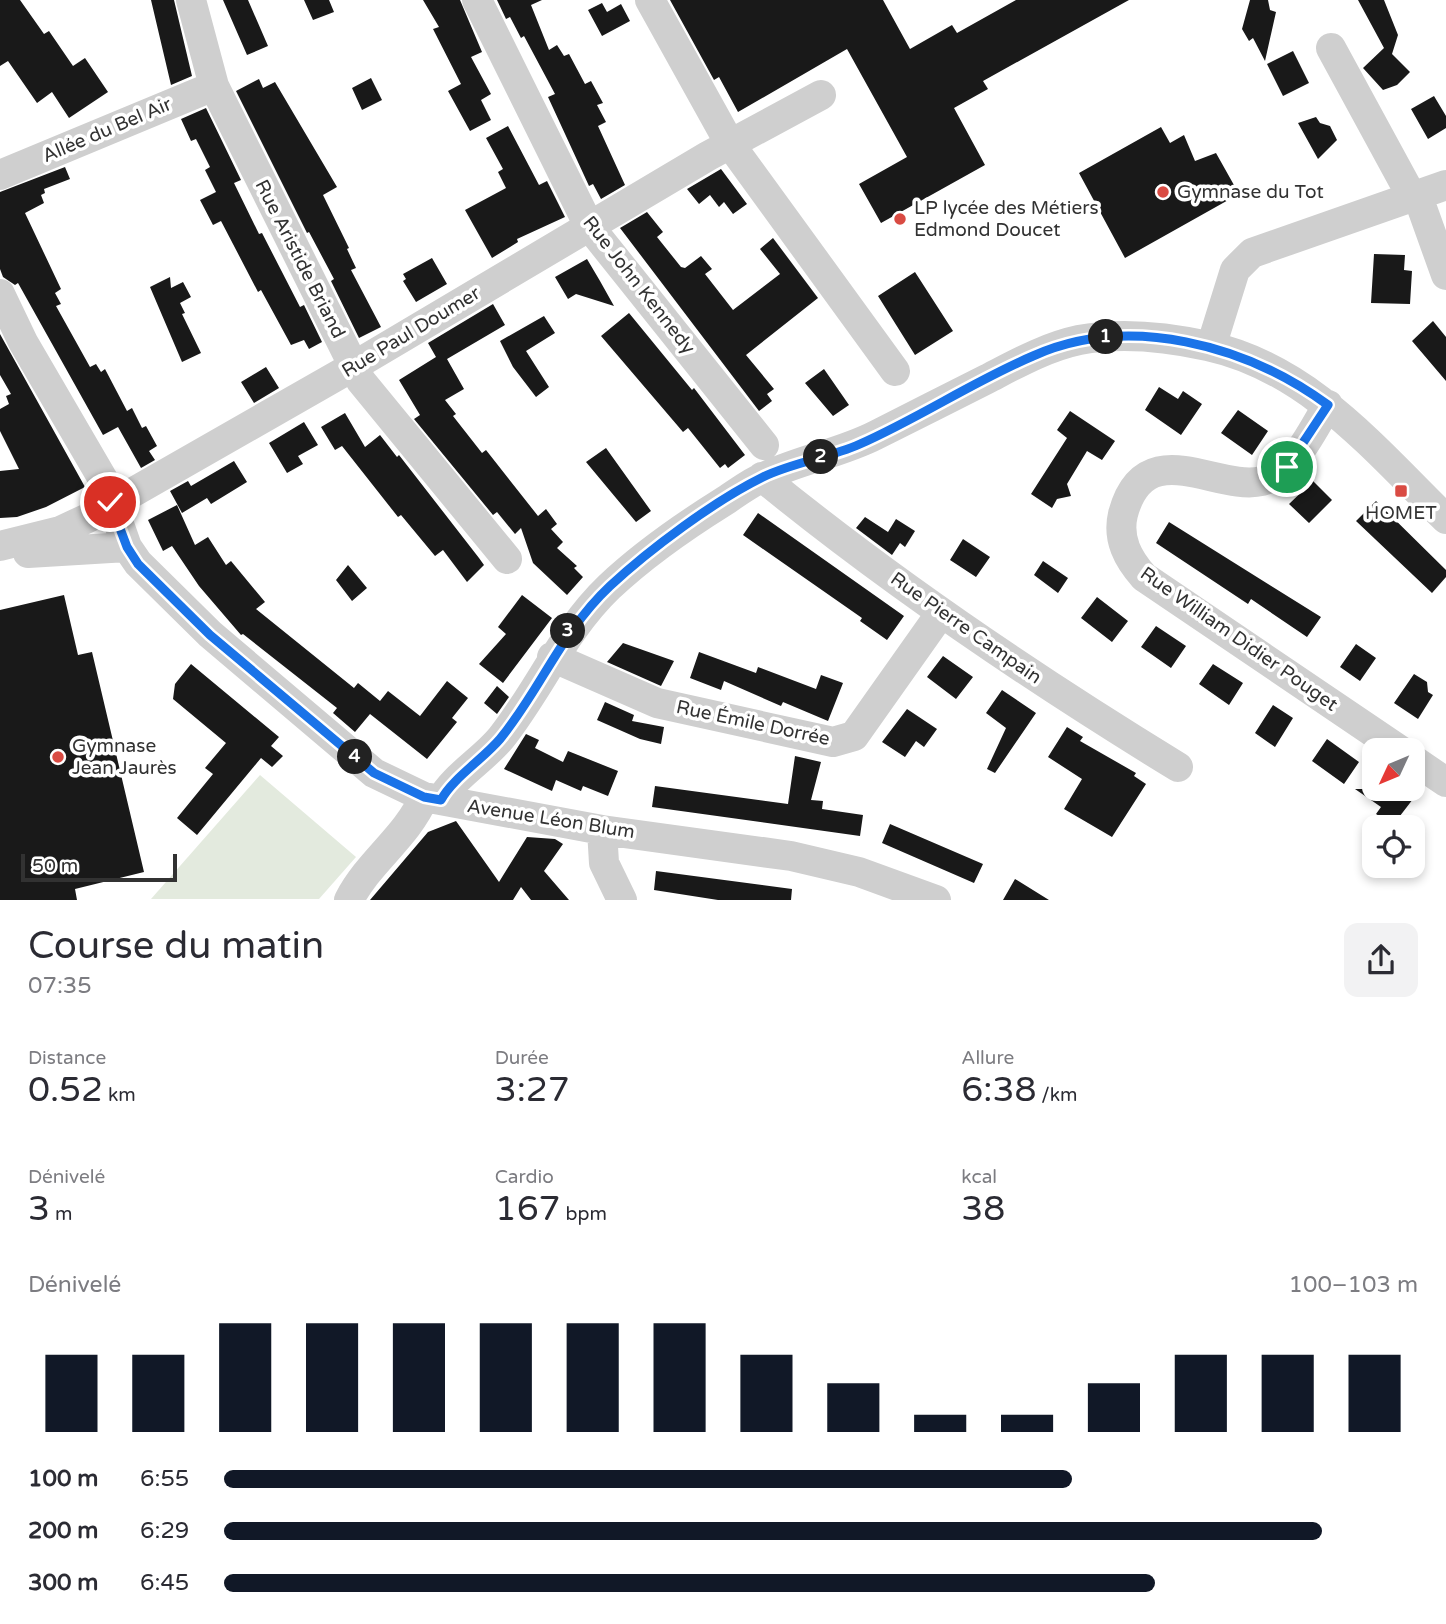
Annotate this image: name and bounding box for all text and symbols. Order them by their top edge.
street label: Allée du Bel Air [39,93,175,167]
street label: Rue Aristide Briand [251,176,349,342]
place label: Gymnase du Tot [1177,181,1324,203]
marker: Gymnase du Tot [1155,184,1171,200]
place label: LP lycée des Métiers Edmond Doucet [914,197,1099,241]
marker: LP lycée des Métiers Edmond Doucet [892,211,908,227]
street label: Rue John Kennedy [578,212,700,358]
street label: Rue Paul Doumer [338,282,485,382]
pin: 1 [1088,320,1124,354]
text: 1 [1100,325,1111,347]
pin [1257,437,1317,497]
pin: 2 [804,440,838,475]
text: 2 [815,445,826,467]
icon: arrive [1268,448,1306,486]
pin [80,472,140,532]
icon: check [91,483,129,521]
marker: HOMET [1393,483,1409,499]
place label: HOMET [1365,502,1437,524]
street label: Rue William Didier Pouget [1136,562,1342,716]
street label: Rue Pierre Campain [886,568,1046,688]
pin: 3 [550,614,586,648]
text: 3 [562,619,573,641]
street label: Rue Émile Dorrée [674,696,832,750]
place label: Gymnase Jean Jaurès [72,735,177,779]
north arrow [1362,738,1424,802]
map controls [1362,738,1425,878]
pin: 4 [338,740,372,774]
text: 4 [349,745,360,767]
marker: Gymnase Jean Jaurès [50,749,66,765]
street label: Avenue Léon Blum [466,795,636,843]
button: locate [1362,815,1425,878]
scale bar [21,850,177,882]
text: 50 m [32,855,78,877]
text: Course du matin [28,923,324,969]
button: share [1344,923,1418,997]
text: 07:35 [28,972,92,1000]
text: Distance [28,1047,106,1069]
text: Durée [495,1047,549,1069]
text: Allure [961,1047,1014,1069]
text: 0.52 [28,1069,103,1111]
text: 3:27 [495,1069,570,1111]
text: 6:38 [961,1069,1036,1111]
text: km [103,1084,136,1106]
text: /km [1036,1084,1078,1106]
text: Dénivelé [28,1166,105,1188]
text: Cardio [495,1166,554,1188]
text: kcal [961,1166,997,1188]
text: 3 [28,1188,50,1230]
text: 167 [495,1188,561,1230]
text: 38 [961,1188,1005,1230]
text: m [50,1203,72,1225]
text: bpm [561,1203,607,1225]
text: Dénivelé [28,1271,121,1299]
text: 100–103 m [1289,1271,1418,1299]
text: 100 m [28,1465,98,1493]
text: 6:55 [140,1465,189,1493]
text: 200 m [28,1517,98,1545]
text: 6:29 [140,1517,189,1545]
text: 300 m [28,1569,98,1597]
text: 6:45 [140,1569,189,1597]

